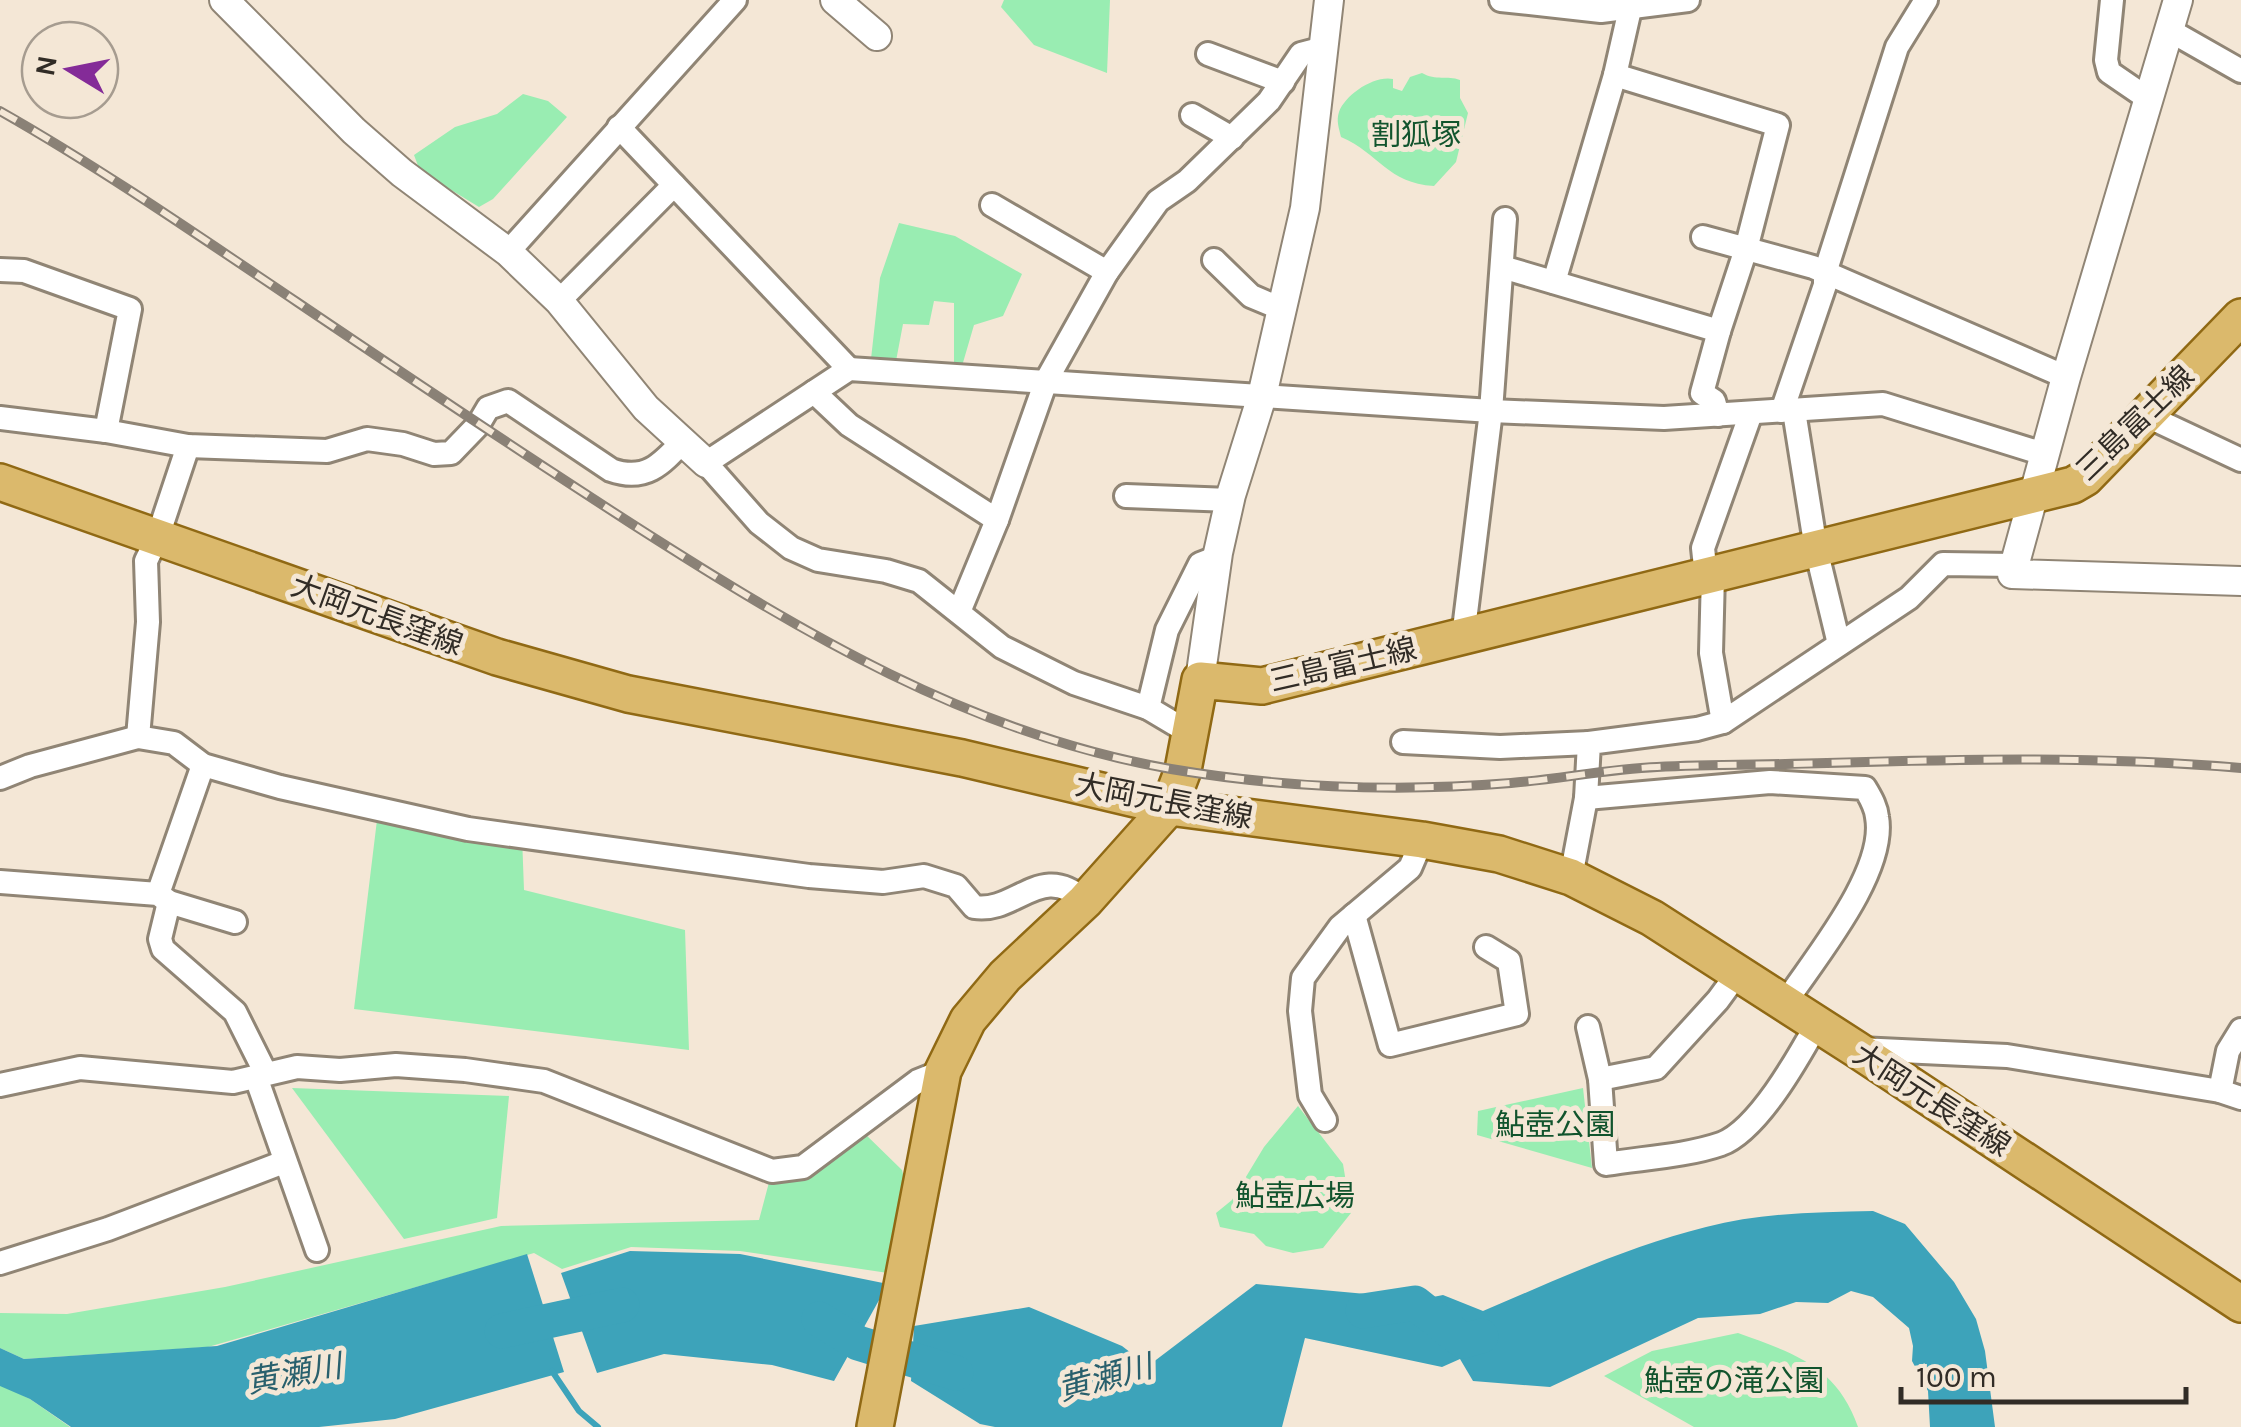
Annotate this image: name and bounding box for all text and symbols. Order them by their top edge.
north arrow [20,20,120,120]
text: N [28,53,64,78]
park label: 割狐塚 [1371,117,1461,153]
street label: 三島富士線 [2069,358,2201,488]
street label: 大岡元長窪線 [286,567,468,663]
street label: 三島富士線 [1266,631,1420,699]
street label: 大岡元長窪線 [1072,766,1256,836]
street label: 大岡元長窪線 [1847,1036,2017,1164]
park label: 鮎壺公園 [1495,1107,1615,1143]
park label: 鮎壺広場 [1235,1178,1355,1214]
scale bar [1901,1342,2186,1404]
water label: 黄瀬川 [244,1347,347,1401]
water label: 黄瀬川 [1054,1347,1159,1408]
text: 100 m [1916,1359,1997,1395]
park label: 鮎壺の滝公園 [1644,1363,1824,1399]

